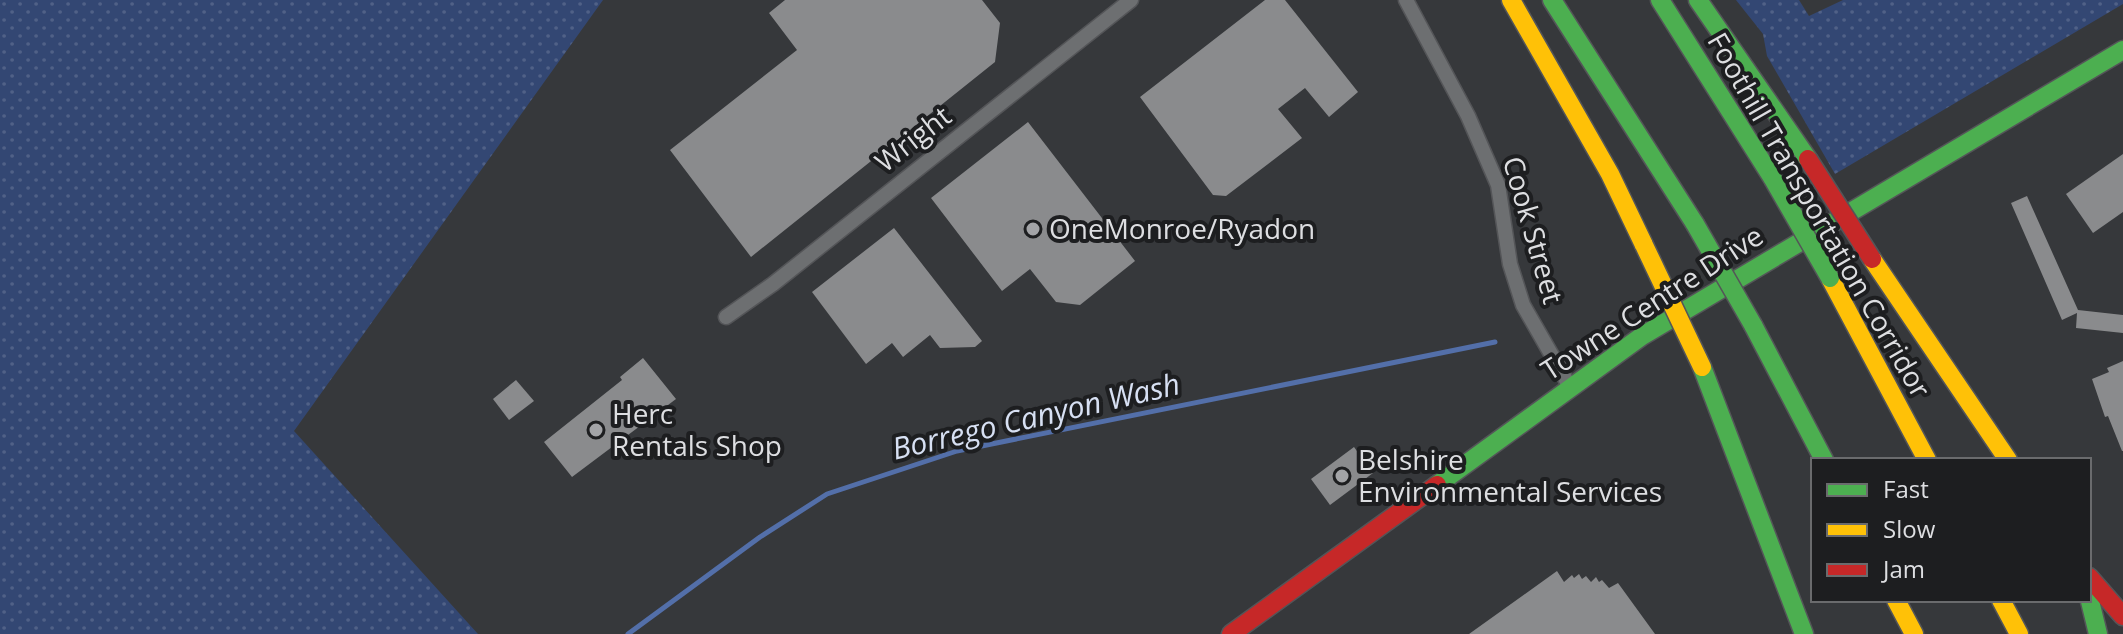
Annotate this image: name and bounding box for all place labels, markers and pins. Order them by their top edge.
place label: OneMonroe/Ryadon [1049,209,1315,247]
marker: OneMonroe/Ryadon [1024,220,1042,238]
place label: Herc Rentals Shop [612,394,782,464]
marker: Herc Rentals Shop [587,421,605,439]
place label: Belshire Environmental Services [1358,440,1662,510]
marker: Belshire Environmental Services [1333,467,1351,485]

